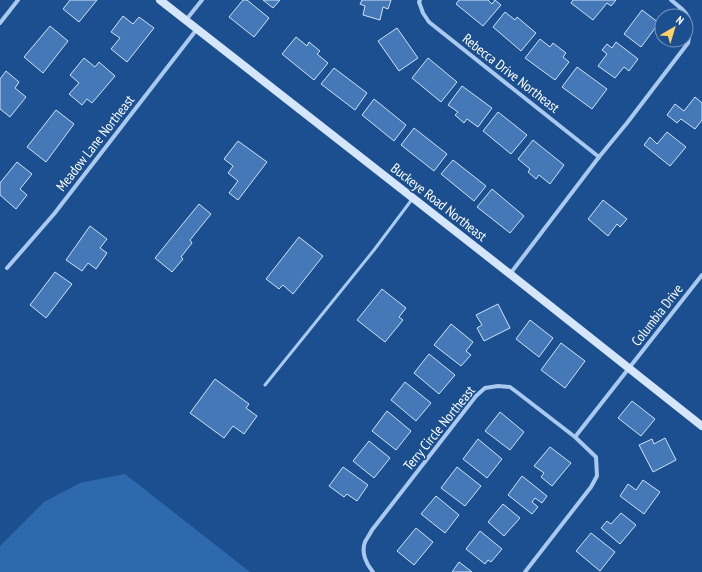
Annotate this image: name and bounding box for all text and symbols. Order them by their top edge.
north arrow [654,8,694,48]
text: N [674,13,687,27]
street label: Rebecca Drive Northeast [459,30,563,117]
street label: Meadow Lane Northeast [52,91,138,195]
street label: Buckeye Road Northeast [387,159,491,245]
street label: Columbia Drive [627,280,687,350]
street label: Terry Circle Northeast [399,382,479,474]

